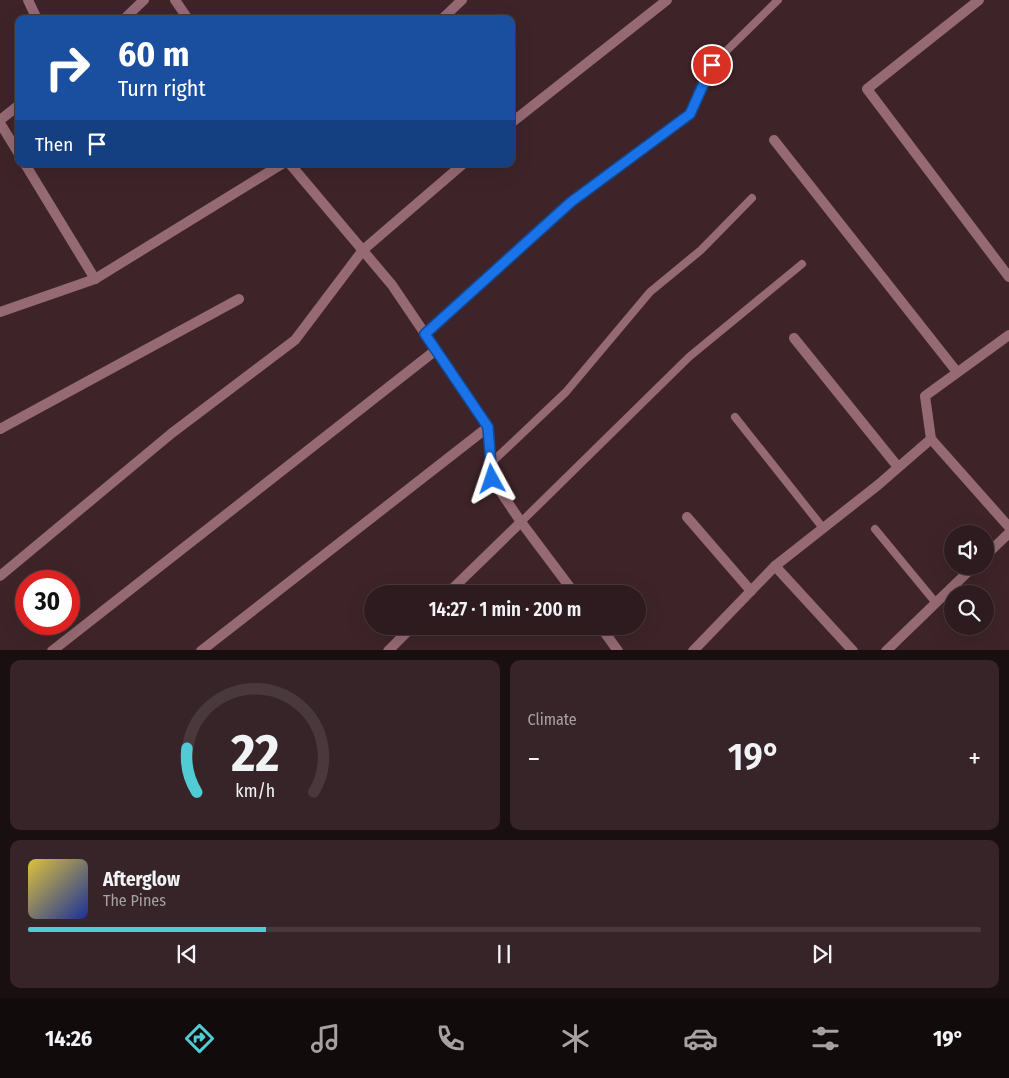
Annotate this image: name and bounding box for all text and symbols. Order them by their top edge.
text: 60 m [118,33,189,75]
icon: right [35,35,100,100]
pin [691,44,733,86]
icon: arrive [698,51,726,79]
text: Turn right [118,75,206,102]
icon: arrive [83,130,111,158]
text: Then [35,133,73,156]
position arrow [465,452,517,504]
map controls [944,525,994,635]
button: sound [944,525,994,575]
speed limit sign: 30 [15,570,80,635]
button: search [944,585,994,635]
text: 14:27 · 1 min · 200 m [429,598,581,621]
text: Climate [528,710,577,729]
text: 22 [230,722,279,785]
text: 19° [728,734,781,780]
text: − [528,742,540,775]
text: + [968,742,981,775]
text: km/h [235,780,275,802]
text: Afterglow [103,868,180,891]
text: The Pines [103,891,166,910]
icon: previous [173,940,201,968]
icon: pause [490,940,518,968]
icon: next [808,940,836,968]
icon: directions [182,1021,217,1056]
icon: music [308,1021,343,1056]
icon: phone [433,1021,468,1056]
icon: climate [558,1021,593,1056]
icon: car [683,1021,718,1056]
icon: filters [808,1021,843,1056]
text: 14:26 [45,1025,92,1052]
text: 19° [933,1025,964,1052]

